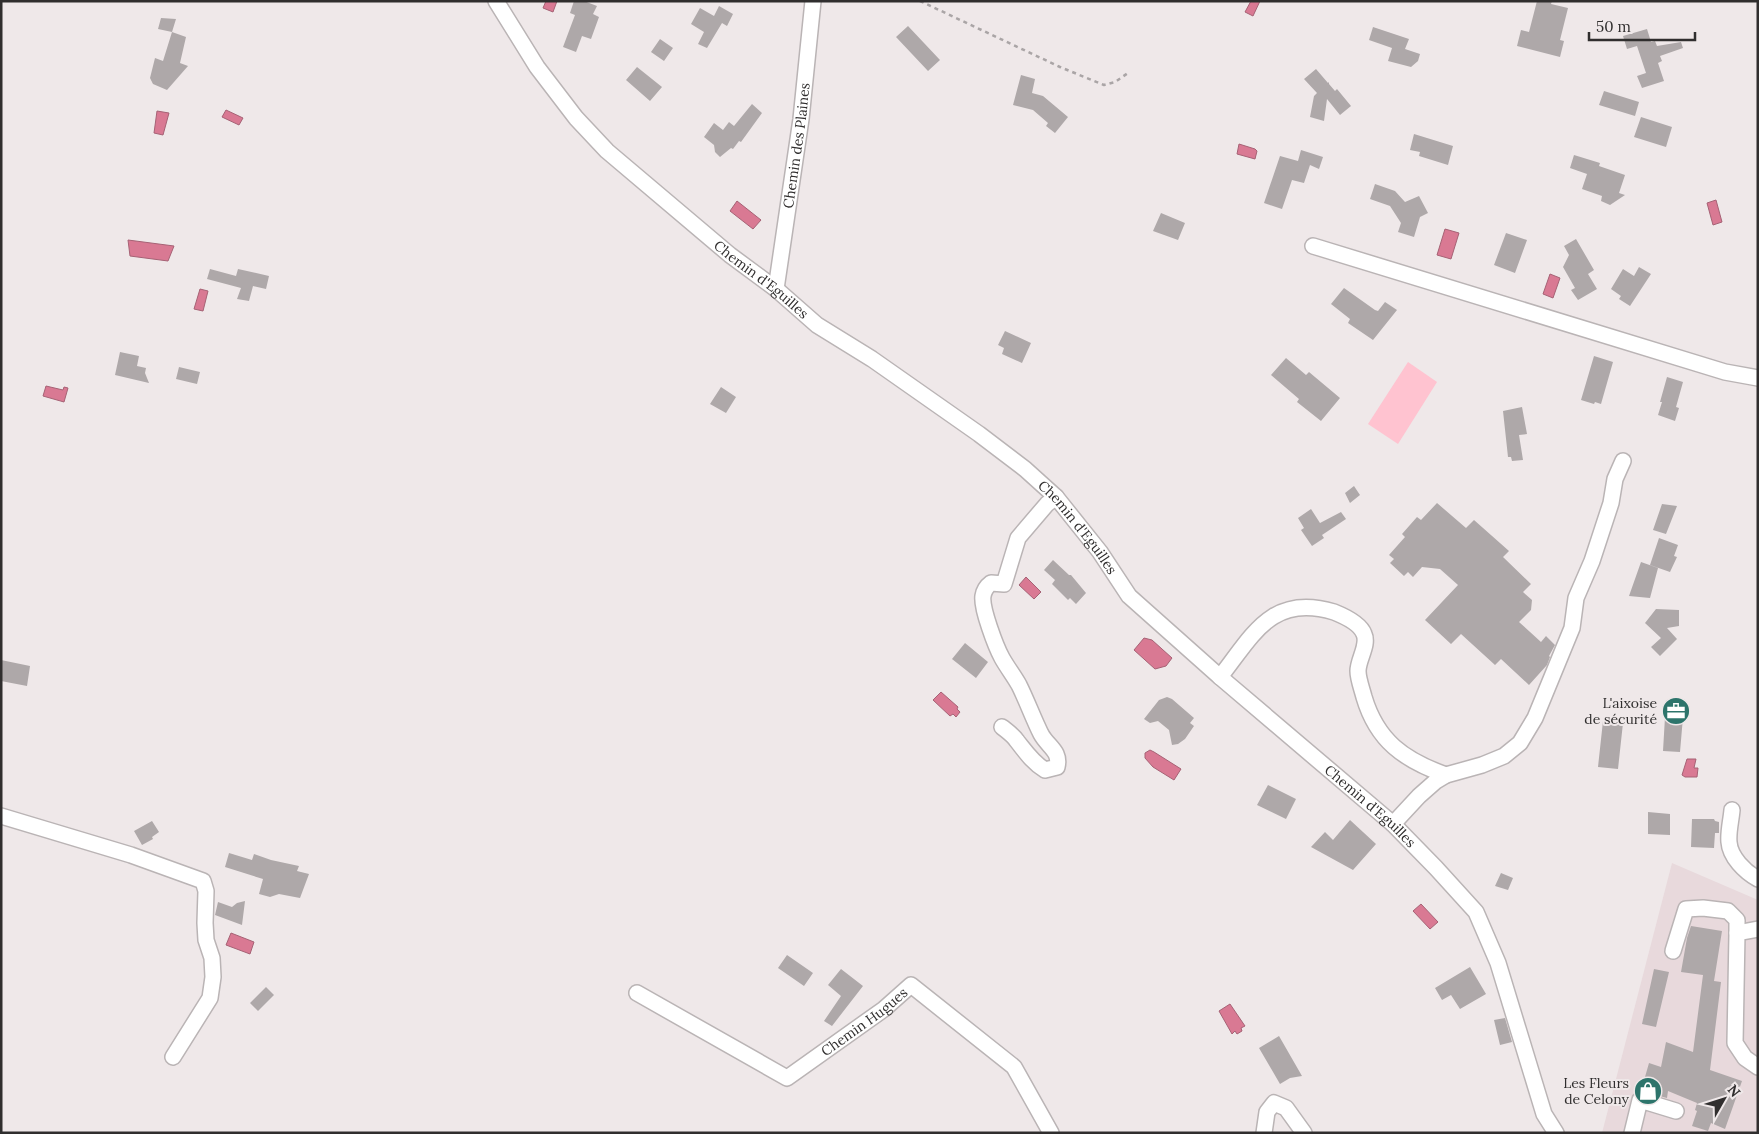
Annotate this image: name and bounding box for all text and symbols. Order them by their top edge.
scale bar [1589,10,1695,42]
text: 50 m [1596,17,1631,36]
street label: Chemin des Plaines [779,82,814,209]
street label: Chemin d'Eguilles [710,236,812,323]
street label: Chemin d'Eguilles [1034,476,1121,578]
place label: L'aixoise de sécurité [1584,694,1657,728]
office icon: L'aixoise de sécurité [1661,696,1691,726]
street label: Chemin d'Eguilles [1321,761,1420,851]
street label: Chemin Hugues [817,983,911,1060]
place label: Les Fleurs de Celony [1563,1074,1630,1108]
north arrow [1699,1074,1749,1124]
shop icon: Les Fleurs de Celony [1633,1076,1663,1106]
text: N [1724,1081,1745,1101]

